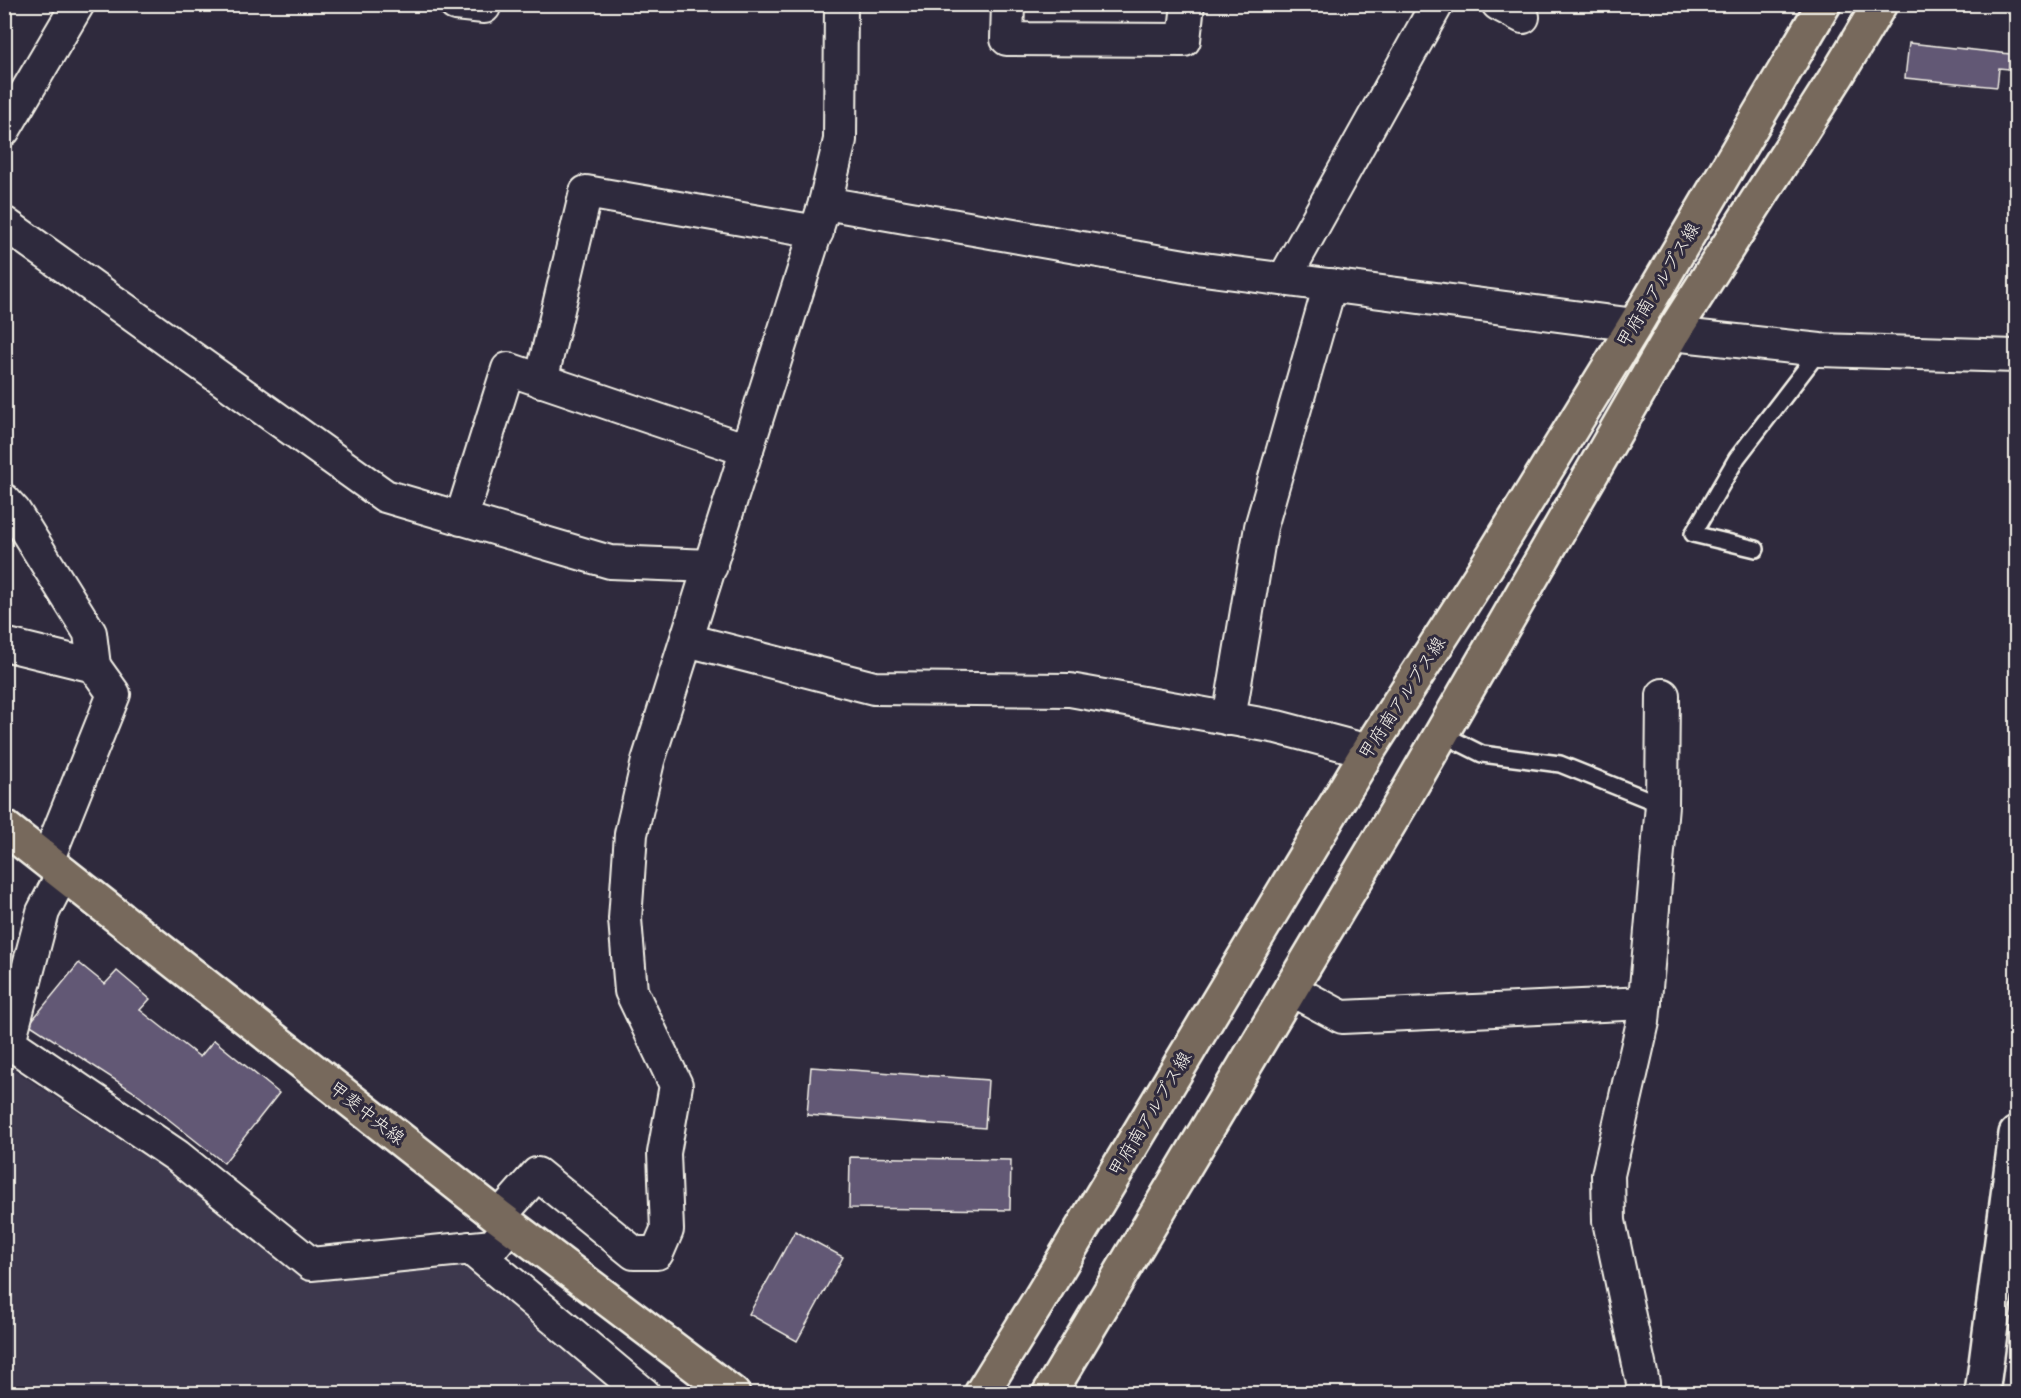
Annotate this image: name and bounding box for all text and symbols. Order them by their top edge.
street label: 甲府南アルプス線 [1610,217,1705,352]
street label: 甲府南アルプス線 [1352,631,1451,764]
street label: 甲府南アルプス線 [1102,1046,1197,1181]
street label: 甲斐中央線 [324,1075,410,1150]

